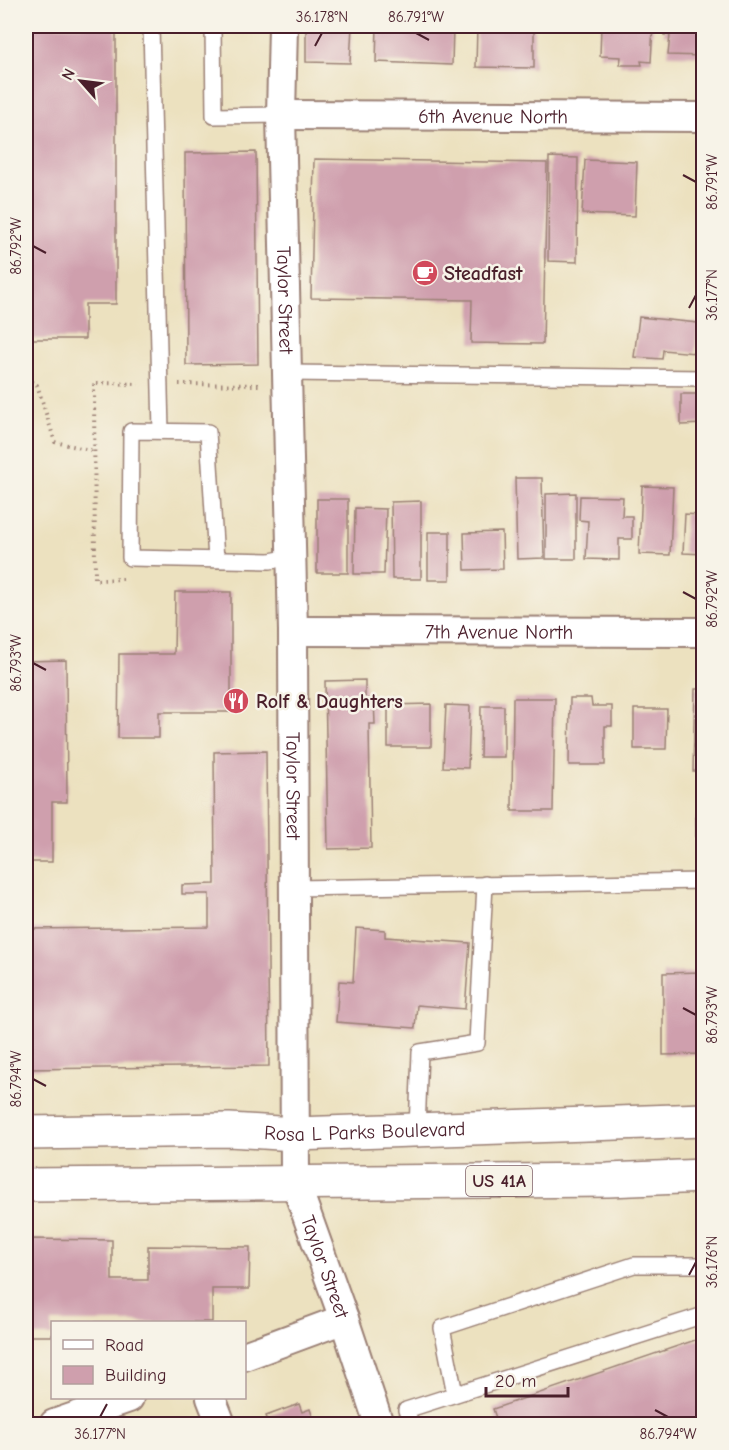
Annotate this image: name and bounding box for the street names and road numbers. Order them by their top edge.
street label: 6th Avenue North [418,104,568,128]
street label: Taylor Street [273,246,298,355]
street label: 7th Avenue North [425,620,573,643]
street label: Taylor Street [282,732,305,841]
street label: Rosa L Parks Boulevard [264,1117,466,1146]
road number: US 41A [466,1166,532,1196]
street label: Taylor Street [296,1212,355,1322]

